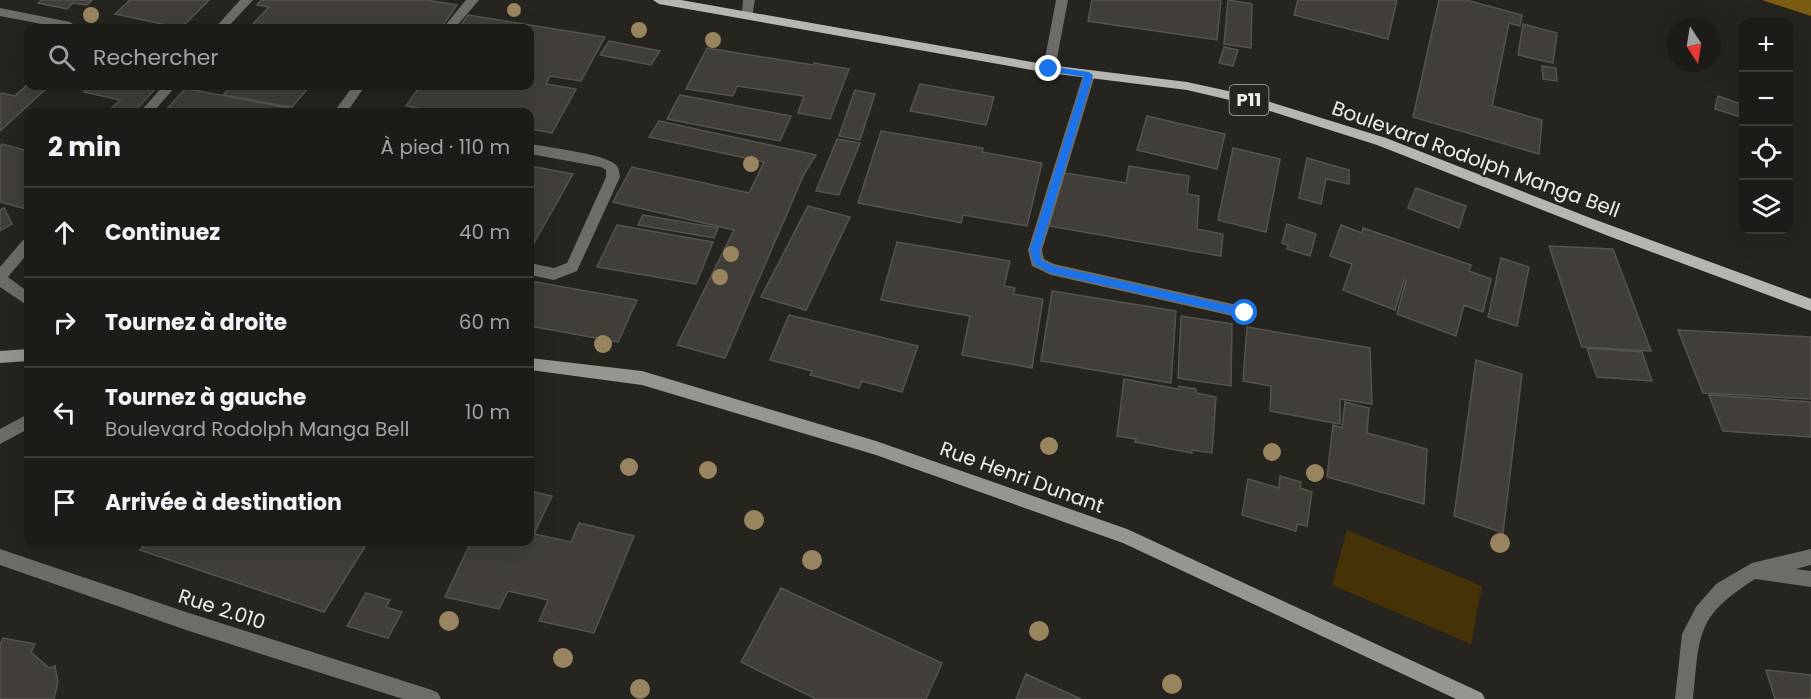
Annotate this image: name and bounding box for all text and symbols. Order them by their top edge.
north arrow [1667,18,1721,72]
map controls [1739,18,1793,234]
button: + [1739,18,1793,72]
search box [24,24,534,90]
icon: search [45,41,78,74]
text: Rechercher [93,42,219,73]
route end [1035,55,1061,81]
button: − [1739,72,1793,126]
road number: P11 [1230,85,1268,115]
street label: Boulevard Rodolph Manga Bell [1328,94,1624,224]
button: locate [1739,126,1793,180]
text: 2 min [48,129,121,165]
text: À pied · 110 m [381,133,510,161]
button: layers [1739,180,1793,234]
icon: ahead [48,216,81,249]
text: Continuez [105,217,220,248]
text: 40 m [459,218,510,246]
route start [1231,299,1257,325]
icon: right [48,306,81,339]
text: Tournez à droite [105,307,287,338]
text: 60 m [459,308,510,336]
text: Tournez à gauche [105,382,306,413]
icon: left [48,396,81,429]
text: 10 m [465,398,510,426]
text: Boulevard Rodolph Manga Bell [105,415,410,443]
street label: Rue Henri Dunant [936,434,1108,520]
icon: arrive [48,486,81,519]
text: Arrivée à destination [105,487,342,518]
street label: Rue 2.010 [175,582,269,636]

